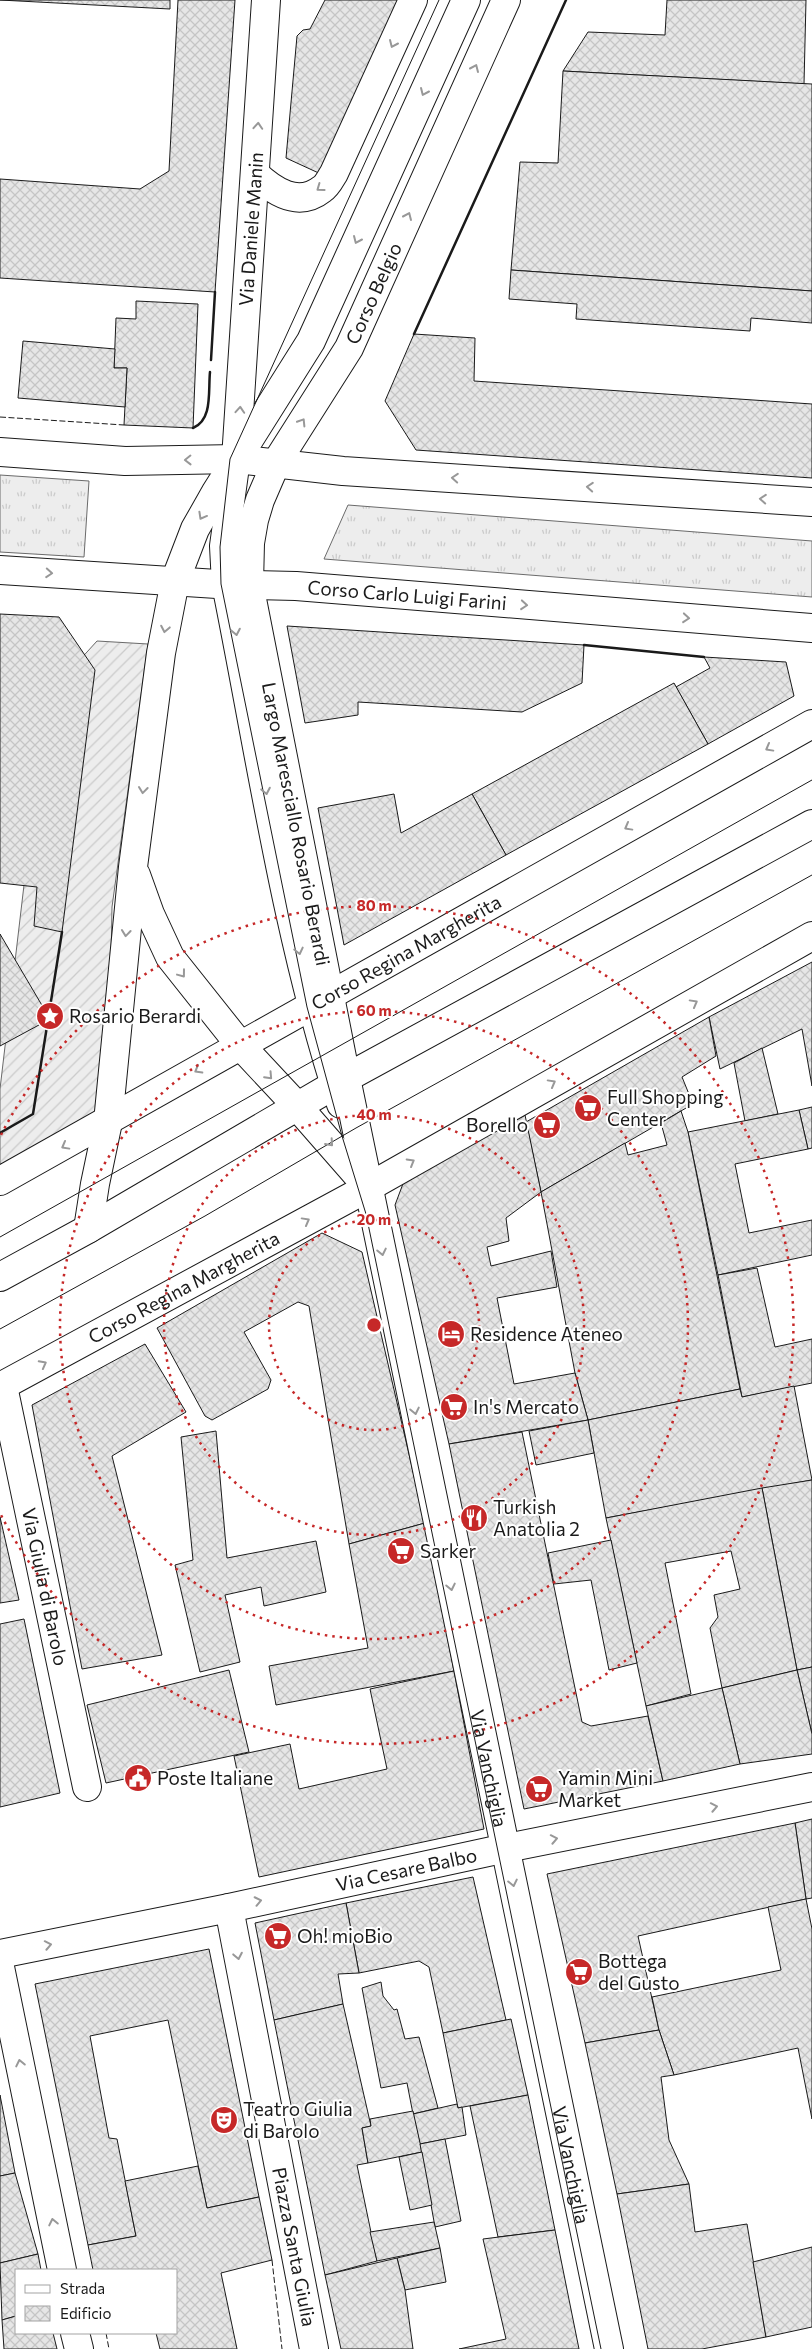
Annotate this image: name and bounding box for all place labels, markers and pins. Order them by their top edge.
place icon: Rosario Berardi [35,1001,65,1031]
place label: Rosario Berardi [69,1004,201,1027]
place label: Full Shopping Center [607,1085,723,1130]
supermarket icon: Full Shopping Center [573,1093,603,1123]
supermarket icon: Borello [532,1110,562,1140]
place label: Borello [466,1113,528,1136]
centre of rings [365,1316,383,1334]
hotel icon: Residence Ateneo [436,1319,466,1349]
place label: Residence Ateneo [470,1322,623,1345]
supermarket icon: In's Mercato [439,1392,469,1422]
place label: In's Mercato [473,1395,579,1418]
place label: Turkish Anatolia 2 [493,1495,580,1540]
restaurant icon: Turkish Anatolia 2 [459,1503,489,1533]
supermarket icon: Sarker [386,1536,416,1566]
place label: Sarker [420,1539,477,1562]
public building icon: Poste Italiane [123,1763,153,1793]
place label: Poste Italiane [157,1766,273,1789]
place label: Yamin Mini Market [558,1766,653,1811]
supermarket icon: Yamin Mini Market [524,1774,554,1804]
supermarket icon: Oh! mioBio [263,1921,293,1951]
place label: Oh! mioBio [297,1924,393,1947]
place label: Bottega del Gusto [598,1949,680,1994]
supermarket icon: Bottega del Gusto [564,1957,594,1987]
place label: Teatro Giulia di Barolo [243,2097,353,2142]
theatre icon: Teatro Giulia di Barolo [209,2105,239,2135]

